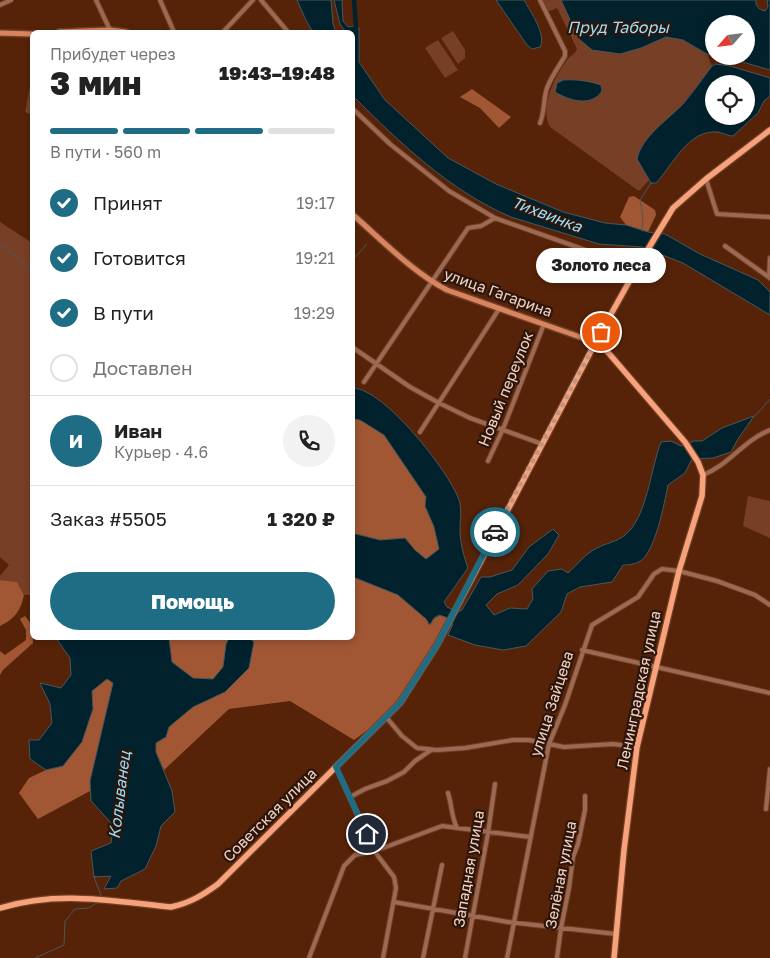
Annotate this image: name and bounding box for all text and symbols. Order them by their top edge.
north arrow [705,15,755,65]
map controls [705,15,755,125]
water label: Пруд Таборы [567,17,670,37]
text: Прибудет через [50,44,176,64]
text: 19:43–19:48 [219,61,335,84]
text: 3 мин [50,64,141,102]
button: locate [705,75,755,125]
text: В пути · 560 m [50,142,161,162]
icon: check [50,189,78,217]
text: Принят [93,191,162,214]
water label: Тихвинка [509,191,586,237]
text: 19:17 [297,193,335,213]
icon: check [50,244,78,272]
text: Готовится [93,246,186,269]
callout: Золото леса [536,247,666,282]
text: 19:21 [296,248,335,268]
text: Золото леса [551,255,651,275]
street label: улица Гагарина [442,264,555,320]
icon: check [50,299,78,327]
text: В пути [93,301,154,324]
text: 19:29 [294,303,335,323]
pin [580,311,622,353]
icon: bag [587,318,615,346]
street label: Новый переулок [474,328,537,449]
text: Доставлен [93,356,193,379]
button: phone [283,415,335,467]
text: Иван [114,419,162,442]
text: И [69,429,83,452]
text: Курьер · 4.6 [114,442,208,462]
text: Заказ #5505 [50,507,167,530]
text: 1 320 ₽ [267,507,335,530]
courier [470,507,520,557]
icon: car [481,518,509,546]
button: Помощь [50,572,335,630]
street label: Ленинградская улица [612,609,664,771]
street label: улица Зайцева [526,649,577,759]
water label: Колыванец [104,749,134,840]
street label: Советская улица [219,764,320,865]
street label: Западная улица [449,809,487,929]
pin [346,813,388,855]
street label: Зелёная улица [541,819,579,930]
icon: home [353,820,381,848]

